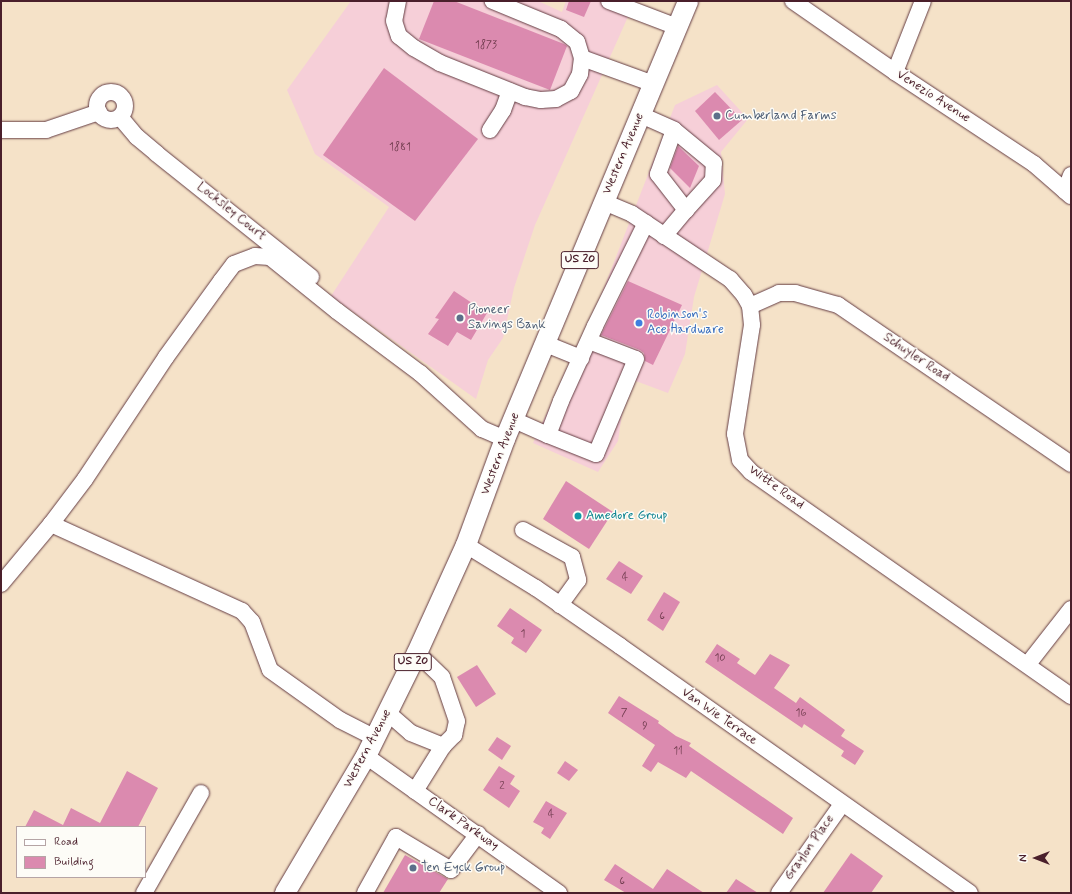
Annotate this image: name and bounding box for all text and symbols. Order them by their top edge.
house number: 1873 [475,38,497,52]
street label: Venezio Avenue [892,67,974,127]
place label: Cumberland Farms [725,108,838,124]
street label: Western Avenue [599,110,649,198]
marker: Cumberland Farms [712,111,722,121]
house number: 1881 [389,140,411,154]
street label: Locksley Court [194,180,268,244]
road number: US 20 [560,250,600,270]
place label: Pioneer Savings Bank [468,303,545,334]
place label: Robinson's Ace Hardware [647,308,723,339]
marker: Pioneer Savings Bank [455,313,465,323]
marker: Robinson's Ace Hardware [634,318,644,328]
street label: Schuyler Road [880,330,952,386]
street label: Western Avenue [478,409,524,499]
street label: Witte Road [746,463,806,513]
place label: Amedore Group [586,508,667,524]
marker: Amedore Group [573,511,583,521]
house number: 4 [622,570,628,584]
house number: 6 [659,609,665,623]
house number: 1 [521,627,525,641]
house number: 10 [714,651,726,665]
road number: US 20 [393,652,433,672]
street label: Van Wie Terrace [678,685,760,749]
street label: Western Avenue [340,706,396,792]
house number: 7 [621,706,627,720]
house number: 16 [796,706,806,720]
house number: 9 [642,719,648,733]
house number: 11 [673,744,683,758]
house number: 2 [499,779,505,793]
street label: Clark Parkway [424,794,502,854]
house number: 4 [548,807,554,821]
street label: Graylon Place [782,813,838,883]
legend [16,826,146,878]
text: Road [54,834,78,850]
north arrow [1016,838,1056,878]
text: Building [54,854,94,870]
text: N [1017,854,1031,862]
place label: Ten Eyck Group [421,860,503,876]
marker: Ten Eyck Group [408,863,418,873]
house number: 6 [619,874,625,888]

